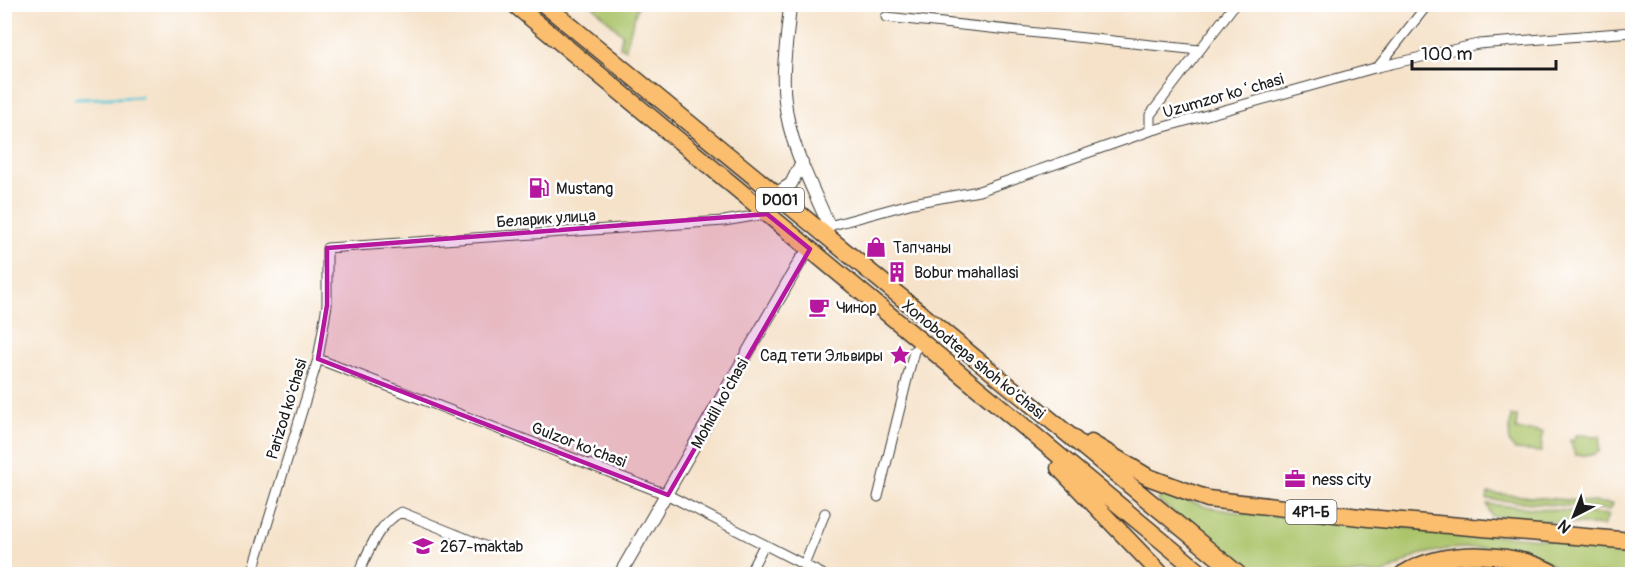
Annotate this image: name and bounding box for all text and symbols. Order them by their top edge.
scale bar [1412,33,1556,71]
text: 100 m [1421,43,1473,66]
street label: Uzumzor koʻchasi [1161,69,1286,123]
fuel station icon: Mustang [527,176,551,200]
place label: Mustang [556,179,613,199]
road number: D001 [756,188,804,212]
street label: Беларик улица [496,206,596,232]
shop icon: Тапчаны [864,235,888,259]
place label: Тапчаны [893,238,951,258]
building icon: Bobur mahallasi [885,260,909,284]
place label: Bobur mahallasi [914,263,1019,283]
cafe icon: Чинор [807,295,831,319]
street label: Xonobodtepa shoh ko'chasi [898,296,1049,424]
place label: Чинор [836,298,877,318]
place icon: Сад тети Эльвиры [888,343,912,367]
place label: Сад тети Эльвиры [760,346,883,366]
street label: Mohidil ko'chasi [687,355,753,452]
street label: Parizod ko'chasi [262,357,312,462]
street label: Gulzor ko'chasi [528,418,629,472]
office icon: ness city [1283,467,1307,491]
place label: ness city [1312,470,1371,490]
north arrow [1544,486,1604,546]
road number: 4Р1-Б [1286,500,1336,524]
text: N [1554,515,1575,537]
school or university icon: 267-maktab [411,534,435,558]
place label: 267-maktab [440,537,524,557]

